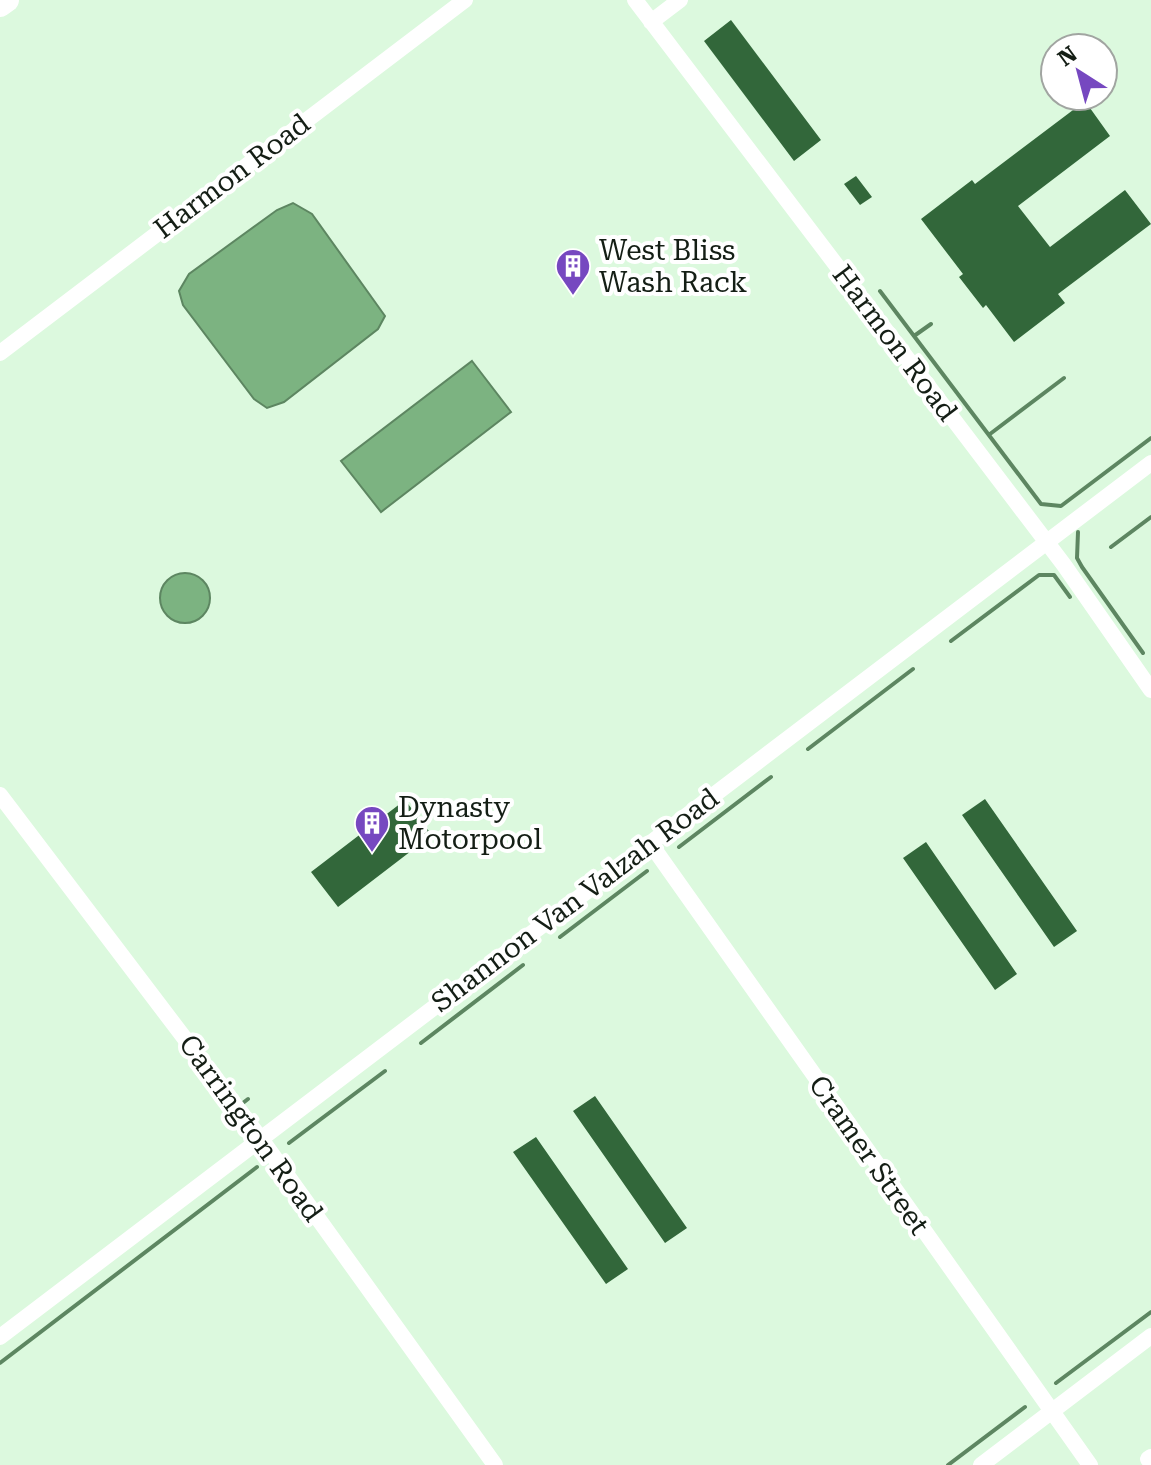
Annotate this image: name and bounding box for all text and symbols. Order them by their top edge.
north arrow [1039,32,1119,112]
text: N [1053,41,1082,71]
street label: Harmon Road [148,107,316,245]
place label: West Bliss Wash Rack [599,234,748,299]
building icon: West Bliss Wash Rack [554,247,592,297]
street label: Harmon Road [826,259,964,427]
street label: Shannon Van Valzah Road [425,781,725,1019]
place label: Dynasty Motorpool [398,791,542,856]
building icon: Dynasty Motorpool [353,804,391,854]
street label: Carrington Road [172,1028,330,1228]
street label: Cramer Street [802,1069,936,1241]

